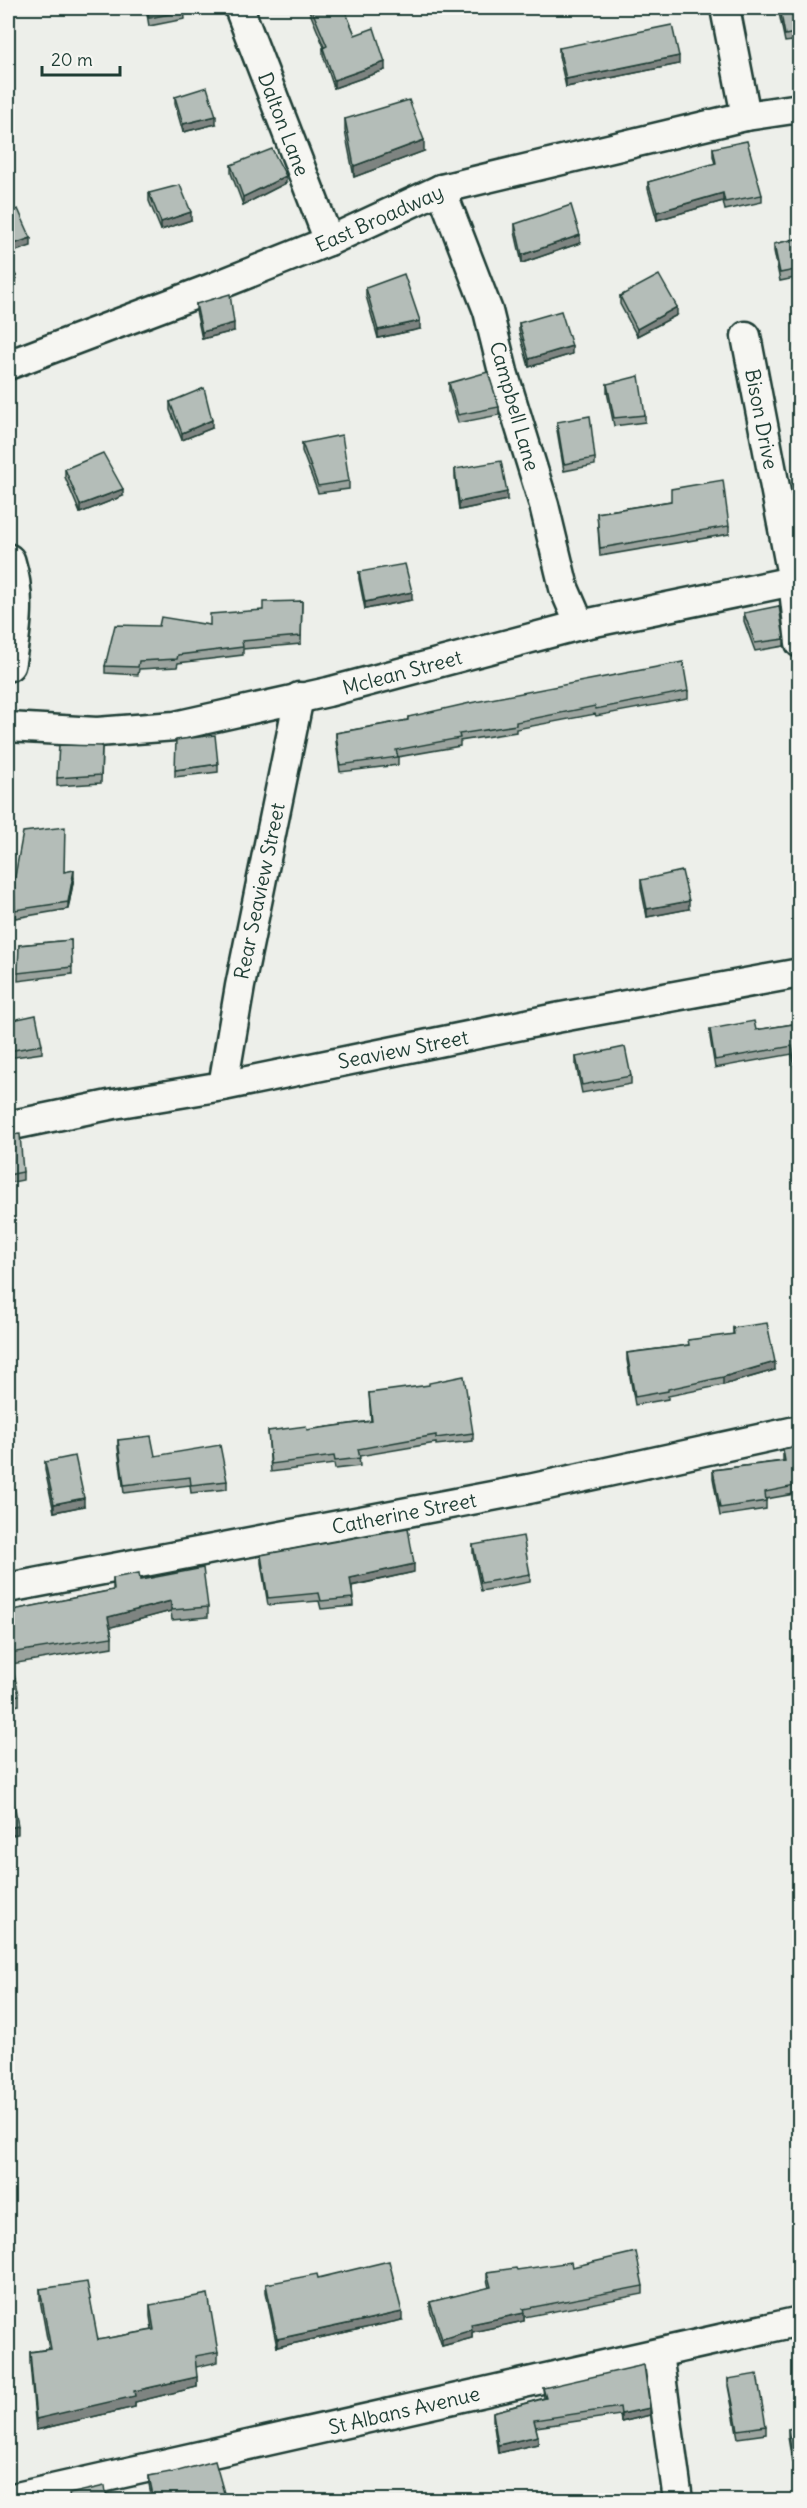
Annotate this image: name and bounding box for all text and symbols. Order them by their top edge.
scale bar [42,39,120,77]
text: 20 m [51,48,93,71]
street label: Dalton Lane [253,69,315,179]
street label: East Broadway [311,179,447,257]
street label: Campbell Lane [485,338,545,474]
street label: Bison Drive [740,367,784,471]
street label: Mclean Street [340,644,465,700]
street label: Rear Seaview Street [228,800,290,981]
street label: Seaview Street [336,1024,470,1074]
street label: Catherine Street [330,1487,479,1539]
street label: St Albans Avenue [326,2380,482,2440]

